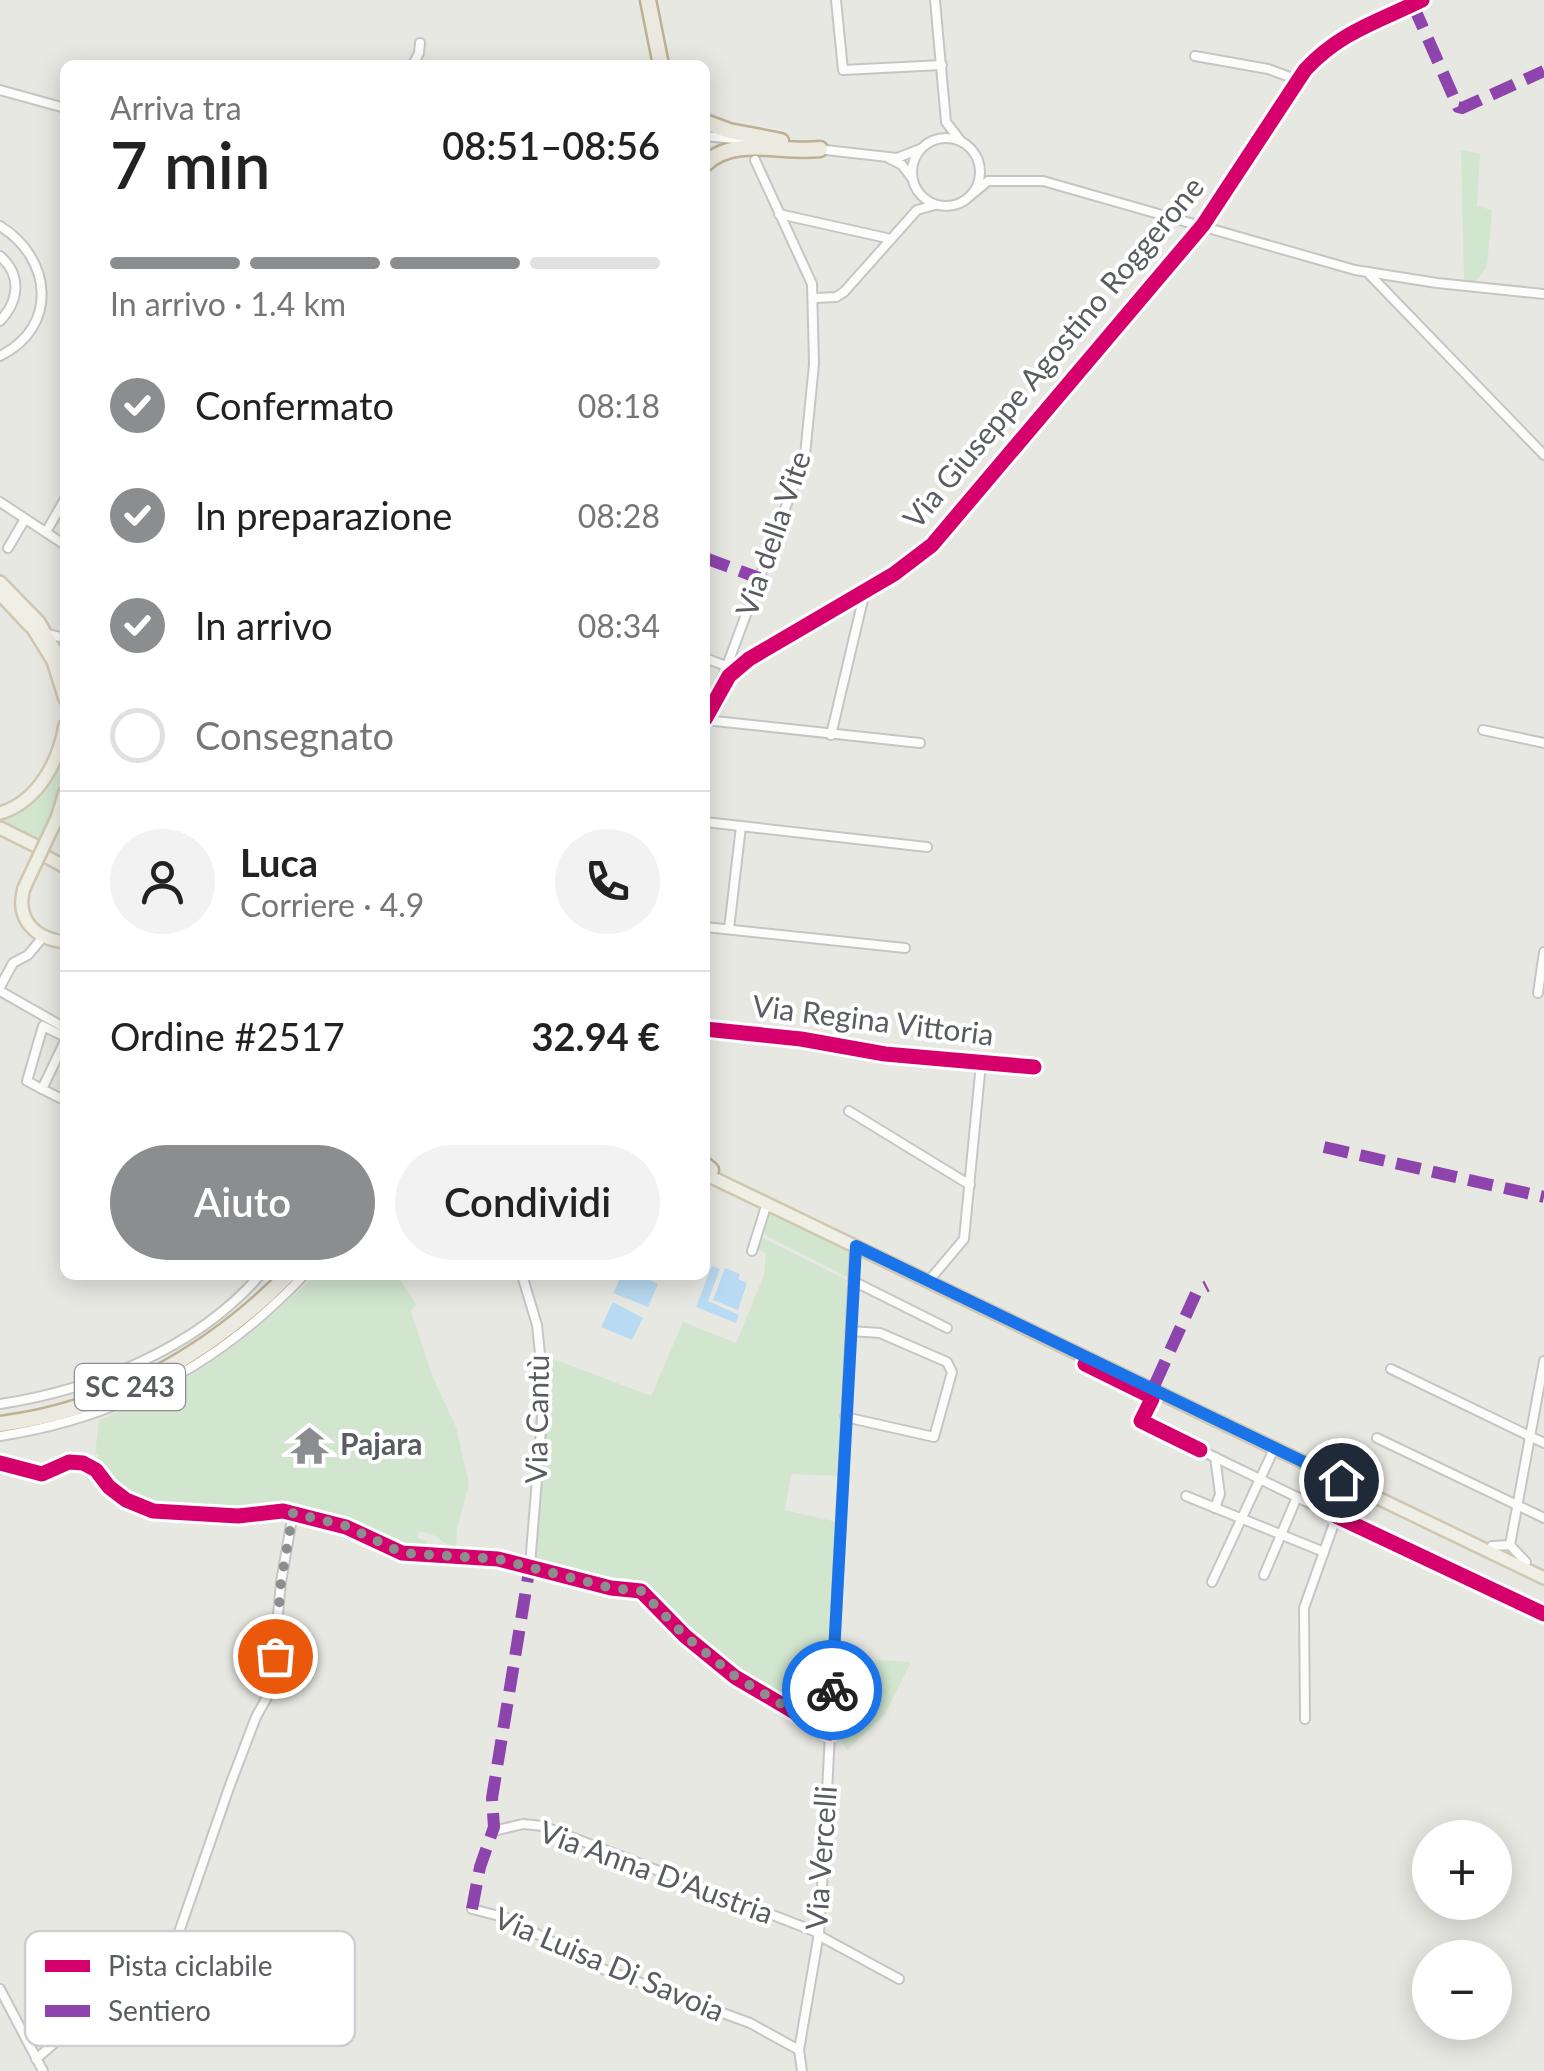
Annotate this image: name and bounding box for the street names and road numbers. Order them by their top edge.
street label: Via Giuseppe Agostino Roggerone [895,169,1210,535]
street label: Via della Vite [727,446,817,621]
street label: Via Regina Vittoria [751,986,996,1052]
street label: Via Cantù [517,1354,555,1484]
road number: SC 243 [75,1364,185,1410]
street label: Via Vercelli [797,1785,843,1931]
street label: Via Anna D'Austria [535,1812,778,1930]
street label: Via Luisa Di Savoia [489,1898,730,2028]

